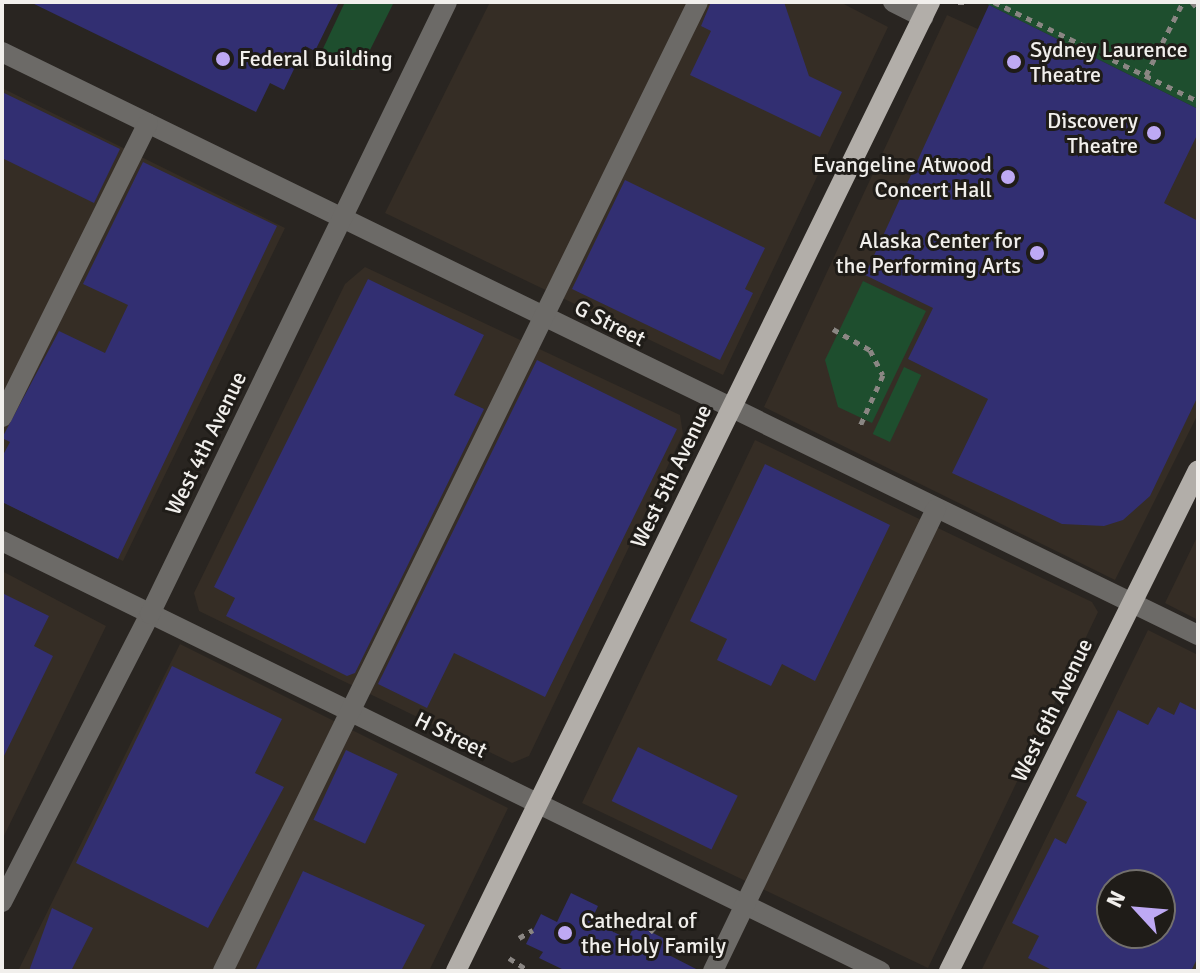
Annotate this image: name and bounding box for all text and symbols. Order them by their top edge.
place label: Sydney Laurence Theatre [1030,36,1188,88]
place label: Federal Building [239,46,393,72]
marker: Federal Building [214,50,232,68]
marker: Sydney Laurence Theatre [1005,53,1023,71]
place label: Discovery Theatre [1047,107,1138,158]
marker: Discovery Theatre [1145,124,1163,142]
place label: Evangeline Atwood Concert Hall [813,151,992,202]
marker: Evangeline Atwood Concert Hall [999,168,1017,186]
place label: Alaska Center for the Performing Arts [836,227,1021,278]
marker: Alaska Center for the Performing Arts [1028,244,1046,262]
street label: G Street [570,294,650,352]
street label: West 4th Avenue [160,367,252,519]
street label: West 5th Avenue [625,400,717,552]
street label: West 6th Avenue [1006,634,1098,786]
street label: H Street [411,706,491,764]
north arrow [1096,869,1176,949]
text: N [1100,886,1131,912]
place label: Cathedral of the Holy Family [581,907,726,958]
marker: Cathedral of the Holy Family [556,924,574,942]

